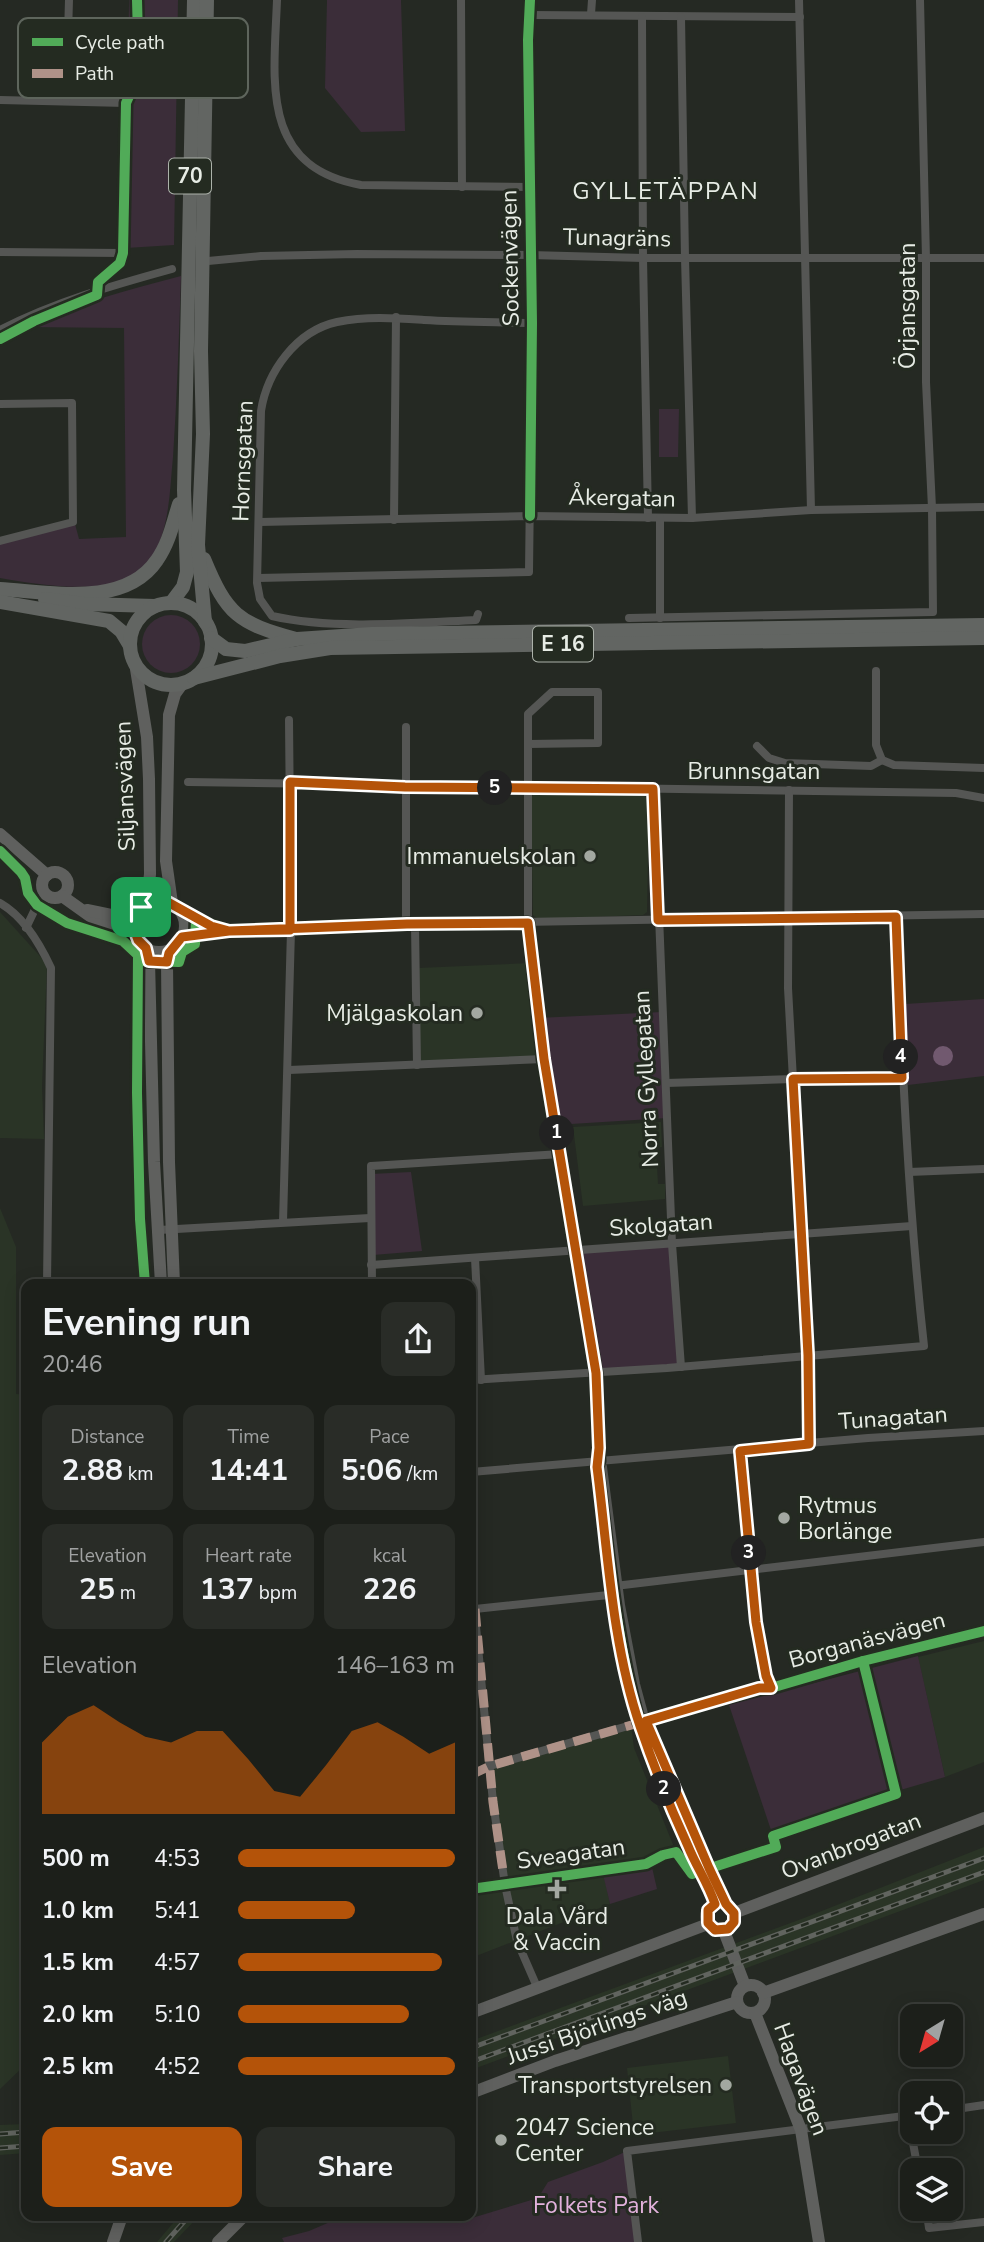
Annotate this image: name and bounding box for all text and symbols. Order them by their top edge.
legend [18,18,248,98]
text: Cycle path [75,30,165,56]
text: Path [75,61,114,87]
road number: 70 [169,158,211,194]
district label: GYLLETÄPPAN [572,175,760,207]
street label: Sockenvägen [493,189,527,327]
street label: Tunagräns [563,222,671,254]
street label: Örjansgatan [892,243,923,369]
street label: Hornsgatan [225,400,261,522]
street label: Åkergatan [568,481,676,514]
road number: E 16 [533,626,593,662]
street label: Siljansvägen [107,720,143,852]
street label: Brunnsgatan [688,756,820,787]
pin: 5 [477,770,512,806]
text: 5 [489,774,500,800]
place label: Immanuelskolan [407,841,576,872]
marker: Immanuelskolan [582,848,598,864]
pin [111,877,171,937]
icon: arrive [122,888,160,926]
street label: Norra Gyllegatan [626,990,666,1168]
place label: Mjälgaskolan [326,998,463,1029]
marker: Mjälgaskolan [469,1005,485,1021]
pin: 4 [884,1040,918,1074]
text: 4 [895,1043,906,1069]
pin: 1 [540,1116,574,1150]
text: 1 [551,1119,562,1145]
street label: Skolgatan [608,1206,714,1244]
text: Evening run [42,1297,251,1348]
button: share [381,1302,455,1376]
text: 20:46 [42,1349,102,1380]
street label: Tunagatan [837,1399,949,1437]
text: Distance [71,1424,144,1450]
text: Time [227,1424,270,1450]
text: Pace [369,1424,410,1450]
text: 2.88 [61,1450,123,1491]
text: 14:41 [209,1450,288,1491]
text: 5:06 [341,1450,402,1491]
text: km [123,1461,154,1487]
text: /km [402,1461,438,1487]
place label: Rytmus Borlänge [798,1490,892,1547]
marker: Rytmus Borlänge [776,1510,792,1526]
pin: 3 [732,1536,766,1570]
text: 3 [743,1539,754,1565]
text: Elevation [68,1543,147,1569]
text: Heart rate [205,1543,292,1569]
text: kcal [373,1543,406,1569]
text: 25 [79,1569,115,1610]
text: 137 [200,1569,254,1610]
text: 226 [363,1569,417,1610]
text: m [115,1580,136,1606]
text: bpm [254,1580,297,1606]
street label: Borganäsvägen [785,1604,949,1676]
text: Elevation [42,1650,137,1681]
text: 146–163 m [335,1650,455,1681]
pin: 2 [646,1772,682,1806]
text: 2 [658,1775,669,1801]
street label: Ovanbrogatan [776,1805,926,1887]
street label: Sveagatan [515,1831,627,1877]
text: 500 m [42,1843,110,1874]
text: 4:53 [154,1843,201,1874]
marker: Dala Vård & Vaccin [547,1879,567,1899]
text: 1.0 km [42,1895,114,1926]
text: 5:41 [154,1895,201,1926]
place label: Dala Vård & Vaccin [506,1901,608,1958]
text: 1.5 km [42,1947,114,1978]
text: 4:57 [154,1947,201,1978]
street label: Jussi Björlings väg [502,1982,691,2073]
text: 2.0 km [42,1999,114,2030]
text: 5:10 [154,1999,201,2030]
north arrow [900,2004,962,2067]
map controls [900,2004,963,2221]
street label: Hagavägen [766,2018,836,2140]
text: 2.5 km [42,2051,114,2082]
text: 4:52 [154,2051,201,2082]
place label: Transportstyrelsen [518,2070,712,2101]
marker: Transportstyrelsen [718,2077,734,2093]
button: locate [900,2081,963,2144]
place label: 2047 Science Center [515,2112,654,2169]
button: Save [42,2127,242,2207]
button: Share [256,2127,455,2207]
marker: 2047 Science Center [493,2132,509,2148]
button: layers [900,2158,963,2221]
park label: Folkets Park [533,2190,660,2221]

